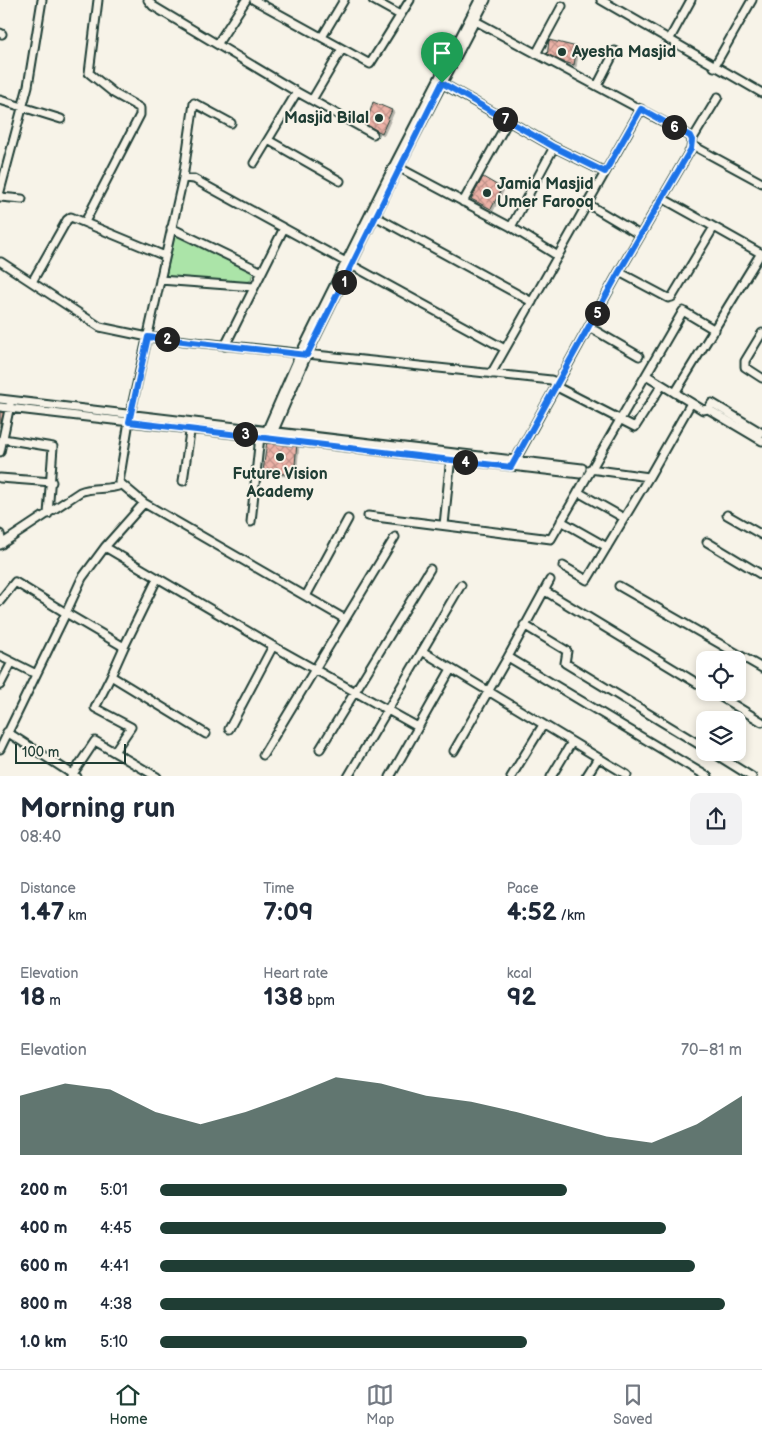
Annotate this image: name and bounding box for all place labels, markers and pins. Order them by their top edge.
pin [421,32,463,83]
place label: Ayesha Masjid [571,43,676,62]
marker: Ayesha Masjid [556,46,568,58]
pin: 7 [492,106,518,132]
place label: Masjid Bilal [284,109,369,128]
marker: Masjid Bilal [373,112,385,124]
pin: 6 [662,114,686,140]
place label: Jamia Masjid Umer Farooq [497,175,594,212]
marker: Jamia Masjid Umer Farooq [481,187,493,199]
pin: 1 [332,270,356,294]
pin: 5 [584,300,610,326]
pin: 2 [154,326,180,352]
pin: 3 [232,422,258,446]
pin: 4 [452,450,478,474]
marker: Future Vision Academy [274,451,286,463]
place label: Future Vision Academy [232,465,328,502]

